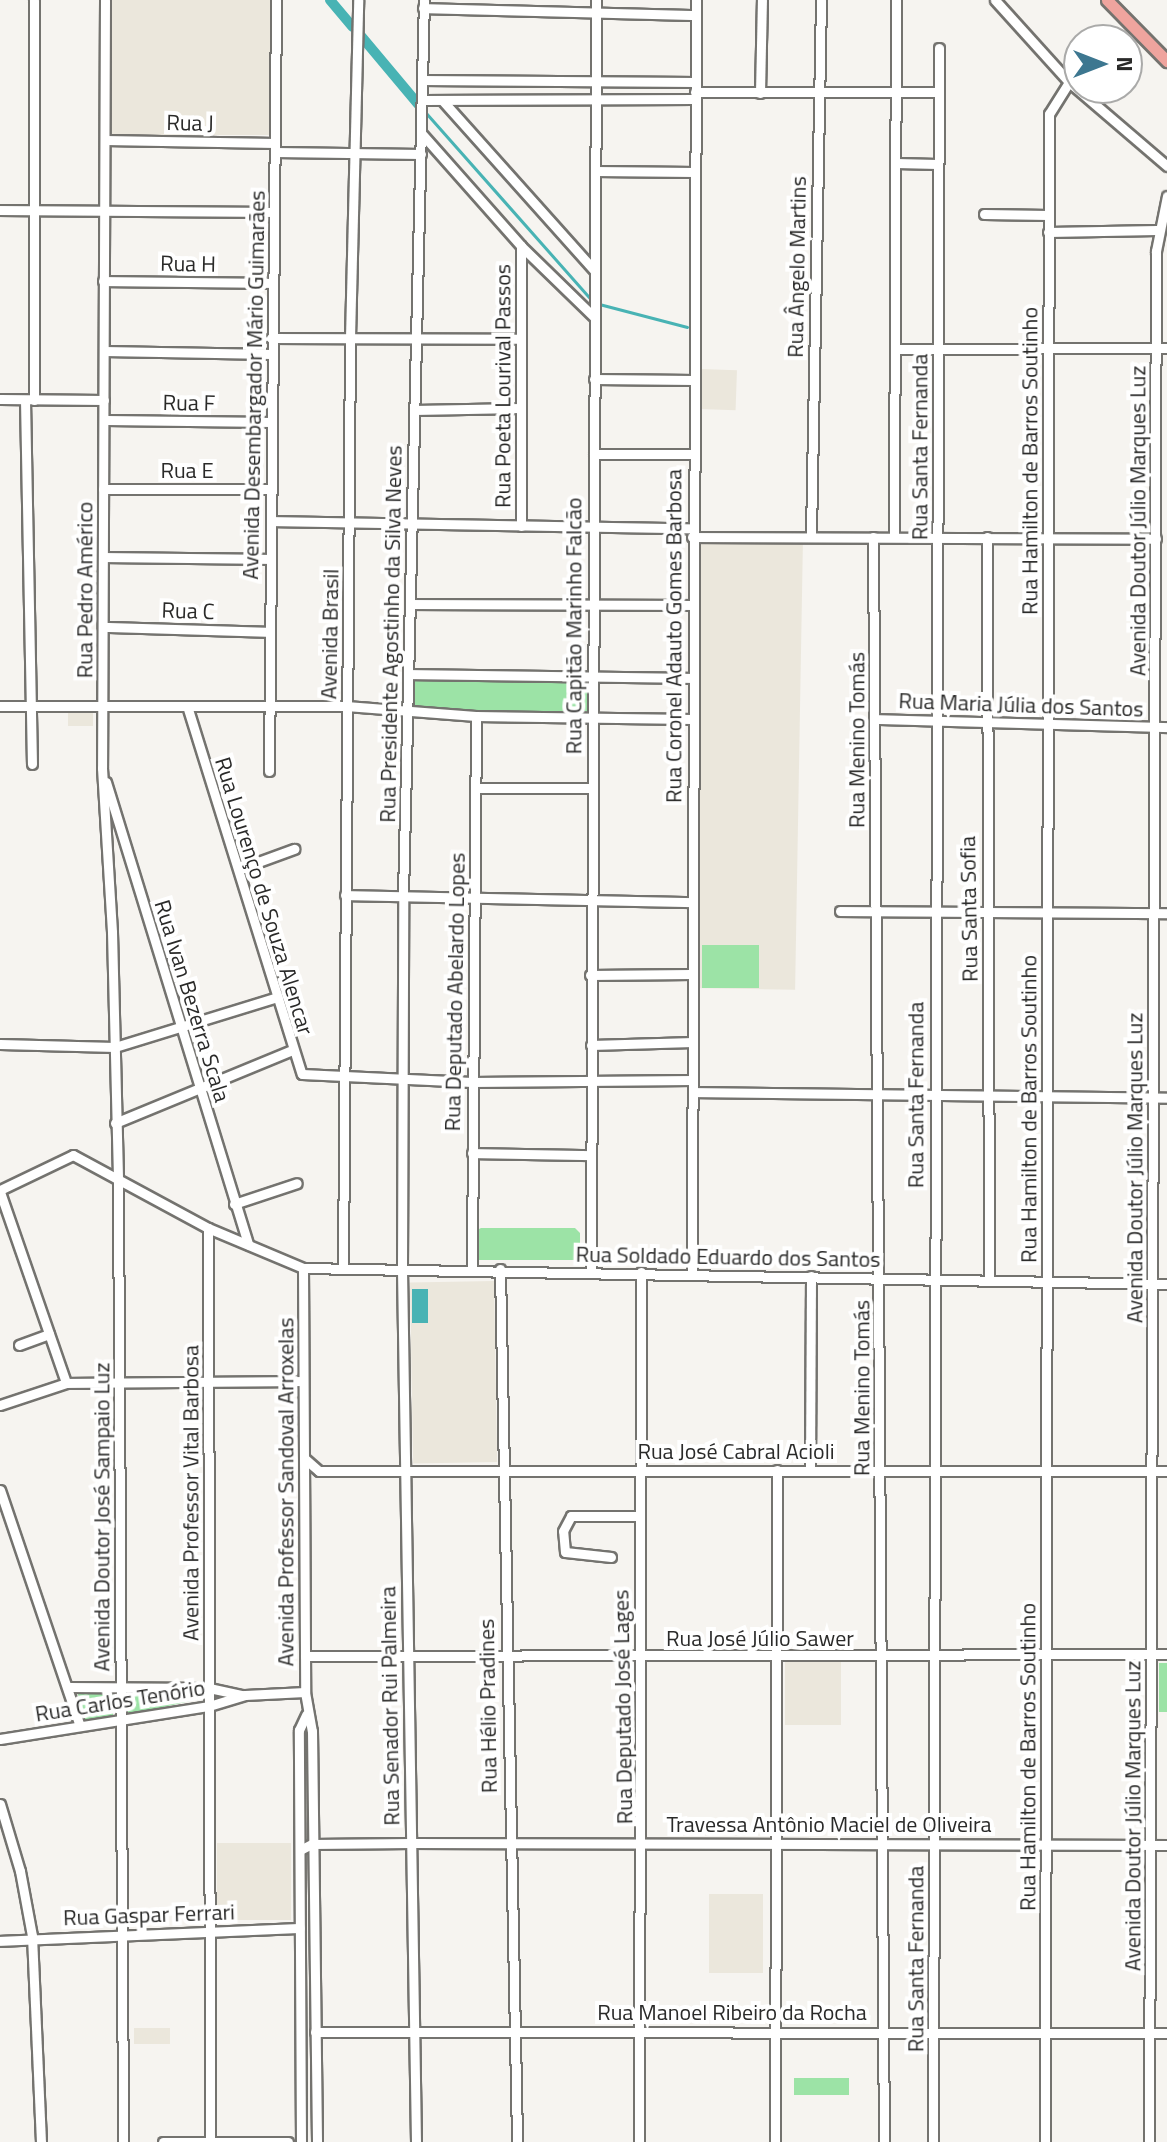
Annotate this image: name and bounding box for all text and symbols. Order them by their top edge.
north arrow [1063,24,1143,104]
text: N [1108,56,1142,72]
street label: Rua J [166,109,214,137]
street label: Rua Ângelo Martins [782,176,812,358]
street label: Avenida Desembargador Mário Guimarães [237,190,271,580]
street label: Rua H [160,250,216,278]
street label: Rua Poeta Lourival Passos [490,264,516,508]
street label: Rua Hamilton de Barros Soutinho [1017,307,1043,615]
street label: Rua Santa Fernanda [907,354,933,540]
street label: Avenida Doutor Júlio Marques Luz [1125,366,1151,676]
street label: Rua F [162,389,216,417]
street label: Rua Presidente Agostinho da Silva Neves [375,445,407,823]
street label: Rua E [160,458,214,484]
street label: Rua Coronel Adauto Gomes Barbosa [661,469,687,803]
street label: Rua Capitão Marinho Falcão [561,498,587,754]
street label: Rua Pedro Américo [72,502,98,678]
street label: Avenida Brasil [316,568,344,700]
street label: Rua C [161,597,215,625]
street label: Rua Menino Tomás [844,652,870,828]
street label: Rua Maria Júlia dos Santos [898,688,1144,722]
street label: Rua Lourenço de Souza Alencar [209,754,319,1038]
street label: Rua Santa Sofia [955,836,983,982]
street label: Rua Deputado Abelardo Lopes [439,852,471,1132]
street label: Rua Ivan Bezerra Scala [149,897,235,1105]
street label: Rua Hamilton de Barros Soutinho [1016,955,1042,1263]
street label: Rua Santa Fernanda [903,1002,929,1188]
street label: Avenida Doutor Júlio Marques Luz [1122,1013,1148,1323]
street label: Rua Soldado Eduardo dos Santos [575,1241,881,1273]
street label: Rua Menino Tomás [849,1300,875,1476]
street label: Avenida Professor Sandoval Arroxelas [273,1318,299,1666]
street label: Avenida Professor Vital Barbosa [178,1345,204,1641]
street label: Avenida Doutor José Sampaio Luz [89,1362,115,1672]
street label: Rua José Cabral Acioli [637,1439,835,1465]
street label: Rua Senador Rui Palmeira [375,1586,405,1826]
street label: Rua Deputado José Lages [608,1589,638,1825]
street label: Rua Hamilton de Barros Soutinho [1015,1603,1041,1911]
street label: Rua Hélio Pradines [473,1619,503,1793]
street label: Rua José Júlio Sawer [666,1626,854,1652]
street label: Avenida Doutor Júlio Marques Luz [1120,1661,1146,1971]
street label: Rua Carlos Tenório [33,1675,207,1727]
street label: Travessa Antônio Maciel de Oliveira [666,1812,992,1838]
street label: Rua Santa Fernanda [903,1866,929,2052]
street label: Rua Gaspar Ferrari [63,1899,235,1931]
street label: Rua Manoel Ribeiro da Rocha [597,2000,867,2026]

